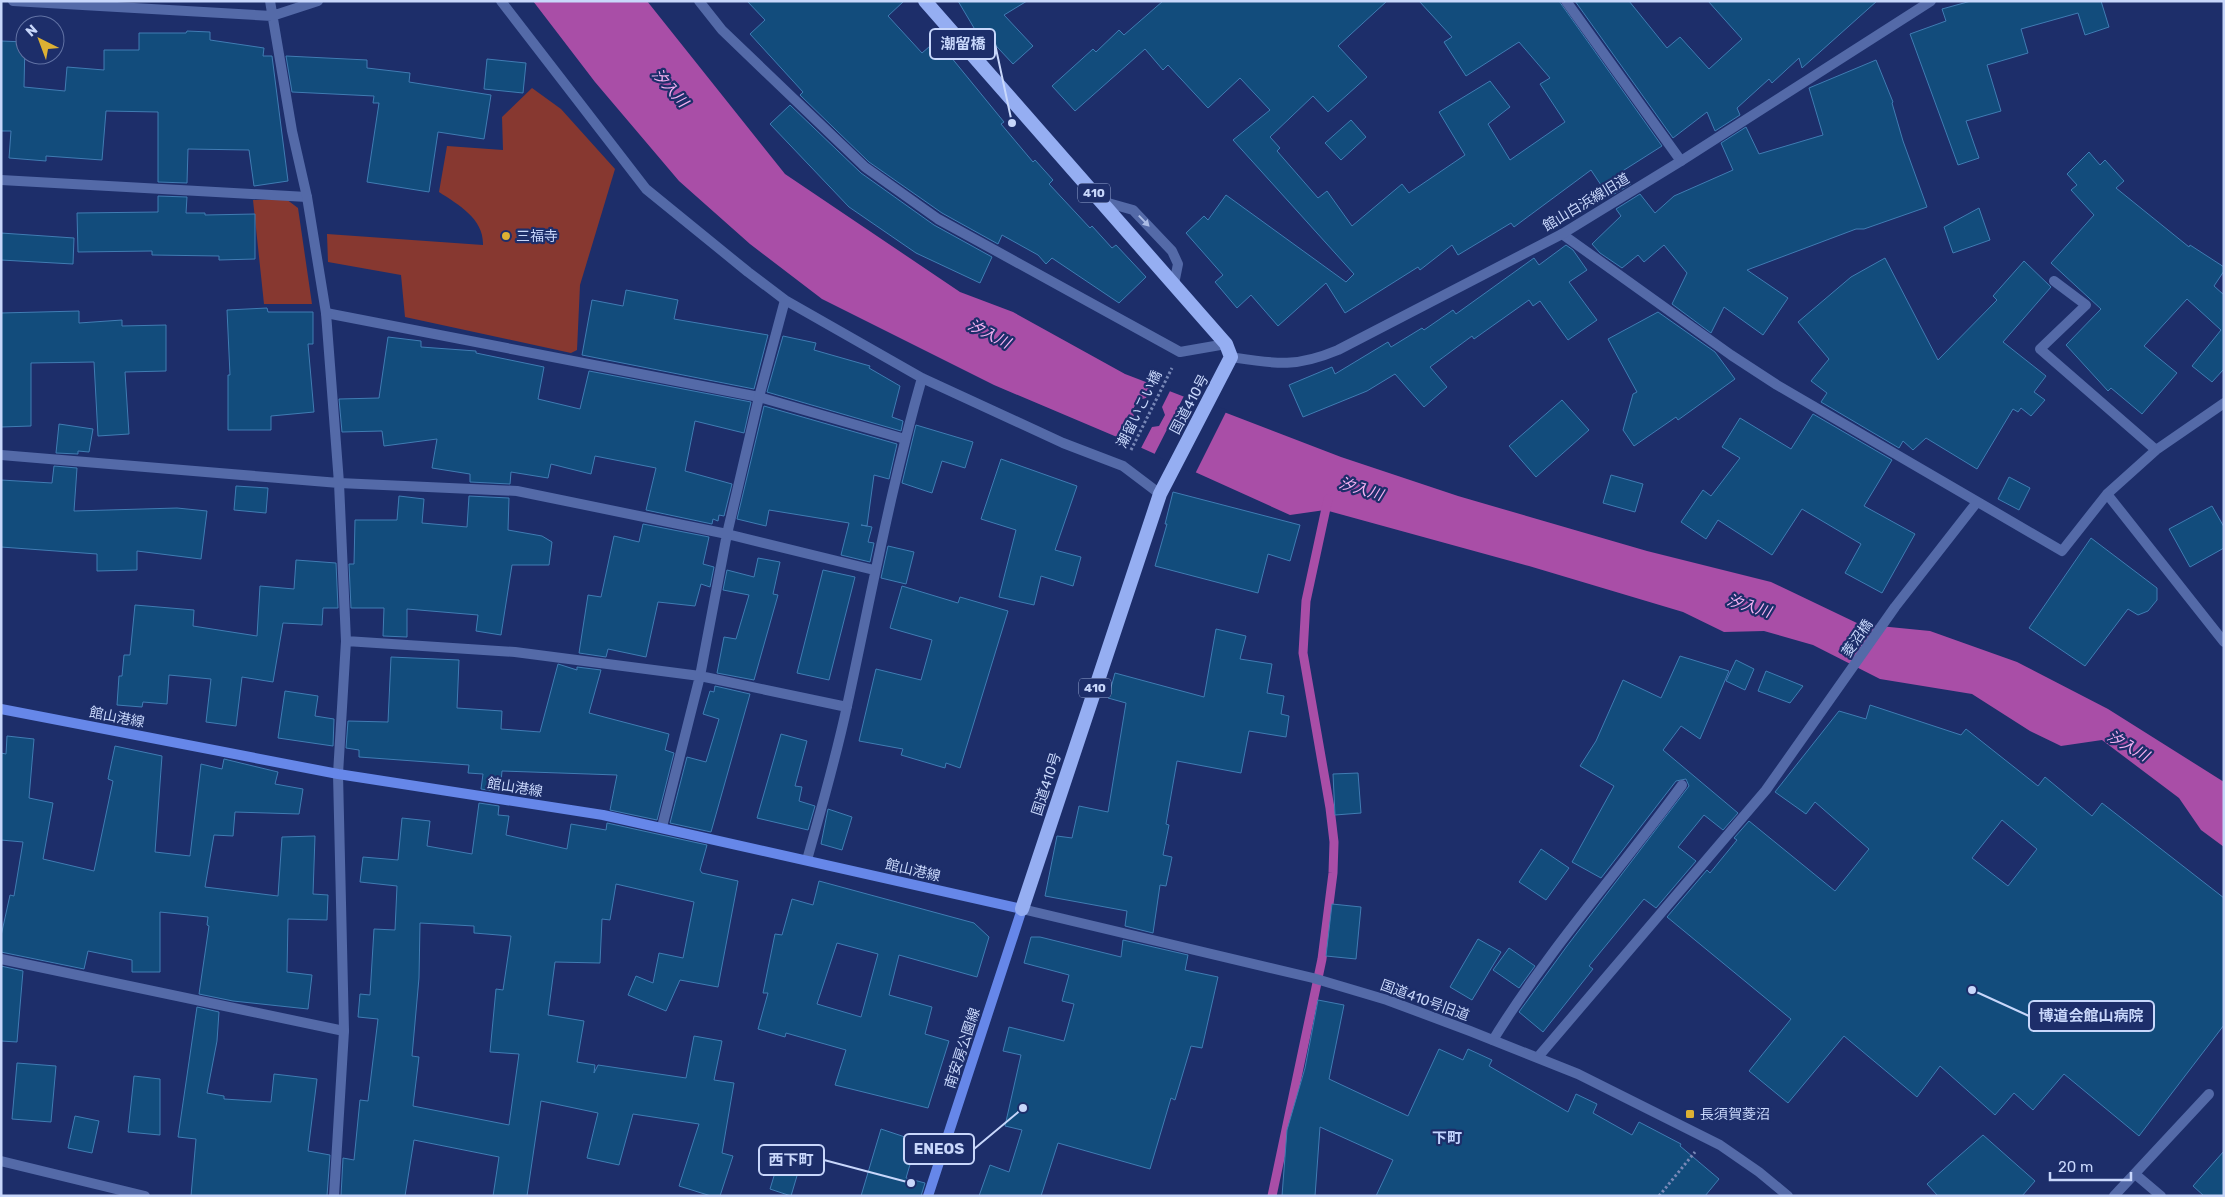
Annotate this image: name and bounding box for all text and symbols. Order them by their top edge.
north arrow [15,15,65,65]
text: N [22,21,41,40]
callout: 潮留橋 [930,29,995,59]
text: 潮留橋 [940,35,986,53]
water label: 汐入川 [648,65,693,112]
street label: 館山白浜線旧道 [1540,170,1633,235]
road number: 410 [1078,184,1110,202]
one-way arrow [1138,215,1150,227]
place label: 三福寺 [516,228,558,245]
marker: 三福寺 [500,230,512,242]
water label: 汐入川 [965,316,1015,353]
street label: 潮留いこい橋 [1113,368,1166,451]
street label: 国道410号 [1167,371,1212,437]
water label: 汐入川 [1337,474,1387,505]
water label: 汐入川 [1725,591,1775,622]
street label: 菱沼橋 [1838,616,1876,660]
road number: 410 [1079,678,1111,698]
street label: 館山港線 [88,704,146,731]
water label: 汐入川 [2104,727,2154,766]
street label: 国道410号 [1028,750,1065,818]
street label: 館山港線 [486,775,544,800]
street label: 館山港線 [884,856,942,885]
street label: 国道410号旧道 [1378,977,1472,1024]
callout: 博道会館山病院 [2029,1001,2154,1031]
street label: 南安房公園線 [941,1006,984,1091]
text: 博道会館山病院 [2038,1007,2144,1025]
place label: 長須賀菱沼 [1700,1106,1770,1123]
marker: 長須賀菱沼 [1684,1108,1696,1120]
district label: 下町 [1432,1129,1462,1147]
callout: ENEOS [904,1134,974,1164]
text: ENEOS [914,1140,964,1158]
callout: 西下町 [759,1145,824,1175]
scale bar [2050,1150,2131,1182]
text: 西下町 [768,1151,814,1169]
text: 20 m [2058,1158,2093,1176]

